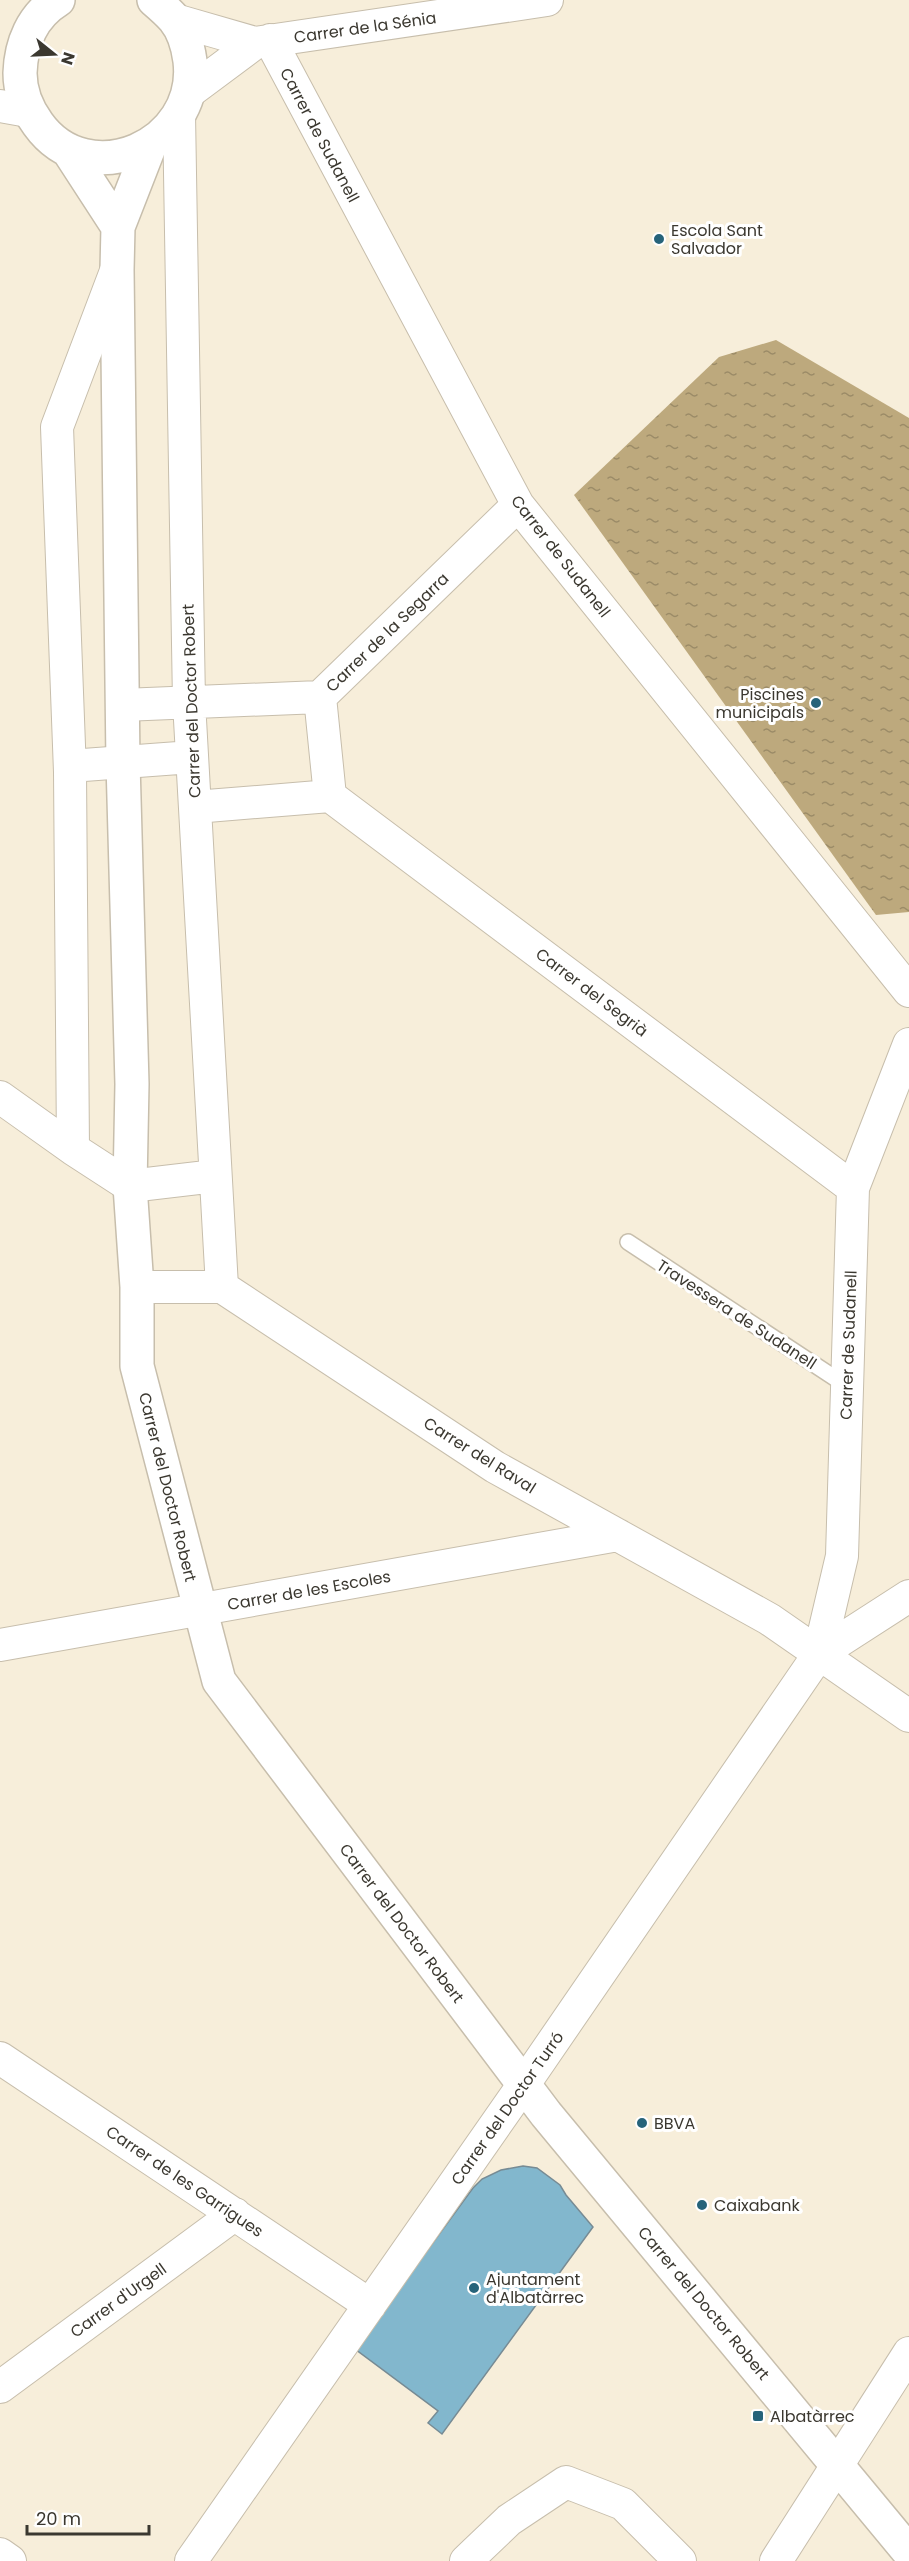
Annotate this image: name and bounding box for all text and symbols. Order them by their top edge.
street label: Carrer de la Sénia [292,6,438,49]
north arrow [24,24,84,84]
text: N [55,49,81,68]
street label: Carrer de Sudanell [274,64,365,207]
place label: Escola Sant Salvador [671,219,763,260]
marker: Escola Sant Salvador [652,232,666,246]
street label: Carrer de Sudanell [505,490,616,622]
street label: Carrer de la Segarra [321,567,454,697]
street label: Carrer del Doctor Robert [177,603,206,798]
place label: Piscines municipals [716,683,804,724]
marker: Piscines municipals [809,696,823,710]
street label: Carrer del Segrià [531,943,653,1042]
street label: Travessera de Sudanell [652,1254,821,1375]
street label: Carrer de Sudanell [834,1270,863,1420]
street label: Carrer del Doctor Robert [133,1390,202,1584]
street label: Carrer del Raval [419,1412,540,1499]
street label: Carrer de les Escoles [226,1565,393,1616]
street label: Carrer del Doctor Robert [334,1839,469,2008]
street label: Carrer del Doctor Turró [446,2027,569,2190]
place label: BBVA [654,2112,695,2135]
marker: BBVA [635,2116,649,2130]
street label: Carrer de les Garrigues [102,2120,268,2243]
place label: Caixabank [714,2194,800,2217]
marker: Caixabank [695,2198,709,2212]
street label: Carrer del Doctor Robert [632,2222,775,2385]
street label: Carrer d'Urgell [65,2258,171,2343]
place label: Ajuntament d'Albatàrrec [486,2268,584,2309]
marker: Ajuntament d'Albatàrrec [467,2281,481,2295]
place label: Albatàrrec [770,2405,855,2428]
marker: Albatàrrec [751,2409,765,2423]
scale bar [27,2498,148,2536]
text: 20 m [36,2506,81,2531]

